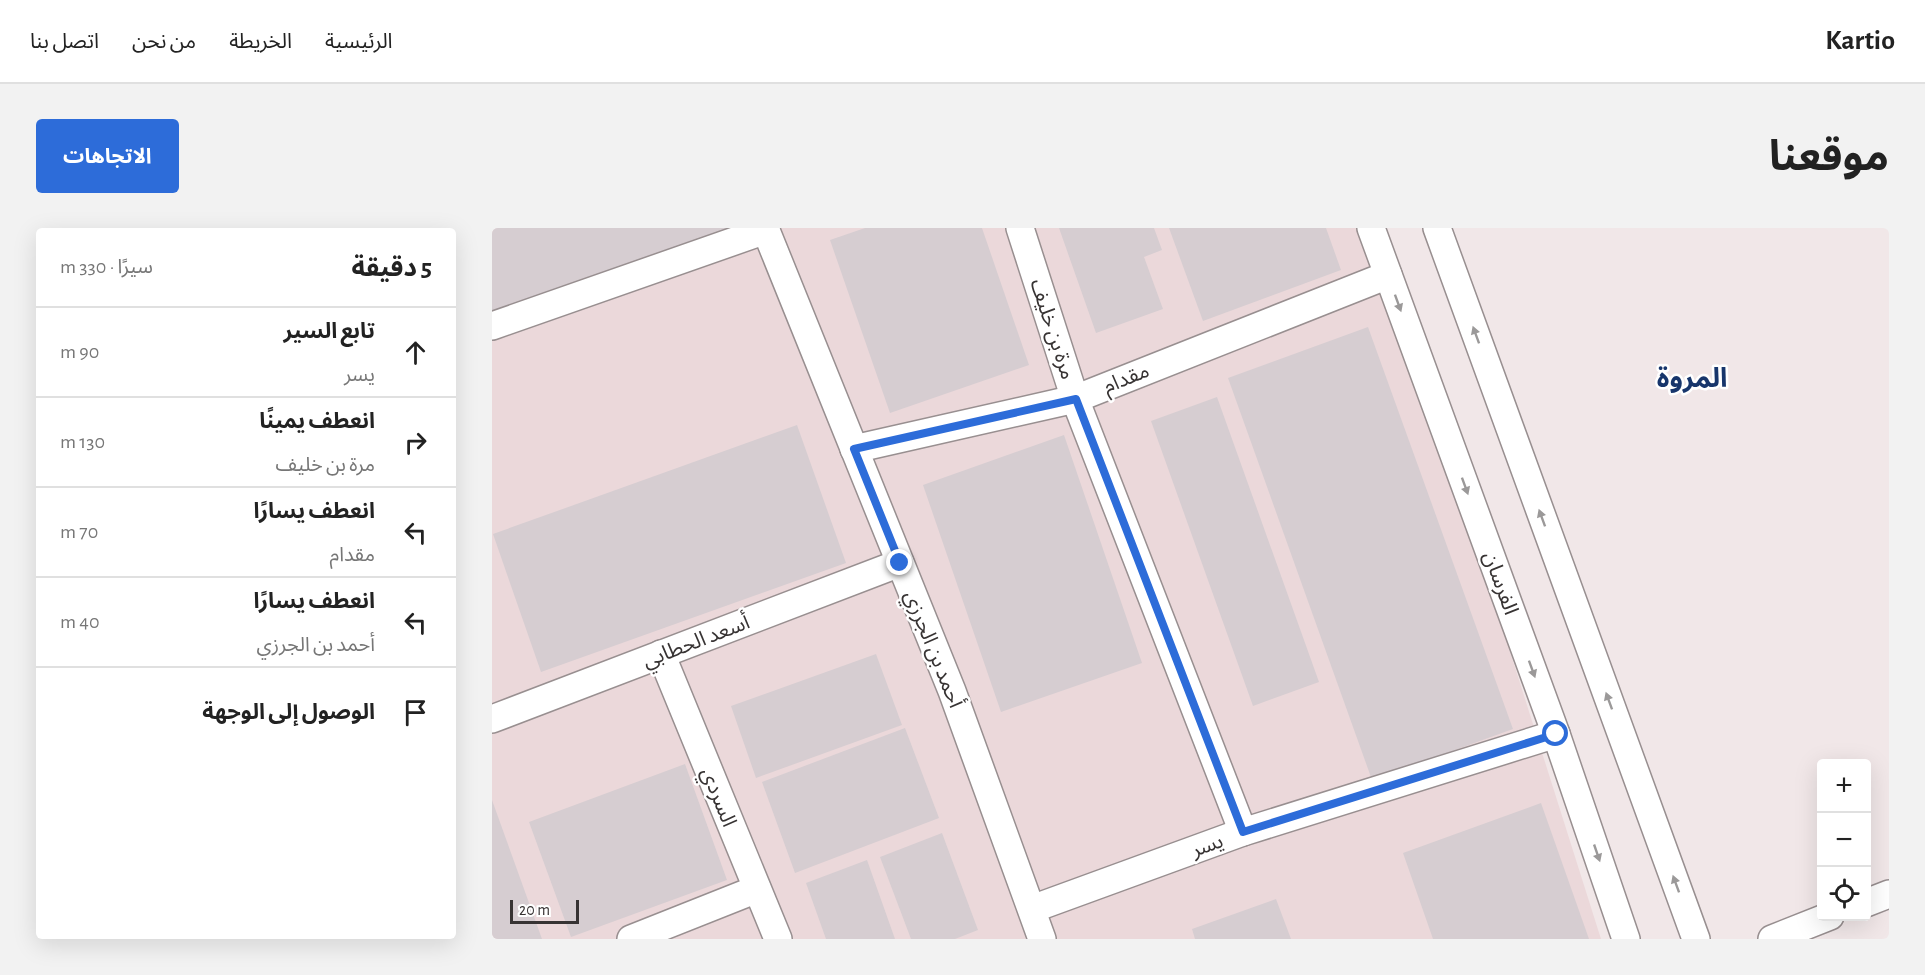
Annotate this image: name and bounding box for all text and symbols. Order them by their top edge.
text: Kartio [1825,27,1895,55]
text: اتصل بنا [30,31,99,52]
text: من نحن [132,31,196,52]
text: الخريطة [229,31,292,52]
text: الرئيسية [325,31,393,52]
button: الاتجاهات [36,119,179,193]
text: موقعنا [1769,136,1889,178]
text: 5 دقيقة [351,255,432,281]
text: سيرًا · 330 m [60,257,153,277]
street label: مرة بن خليف [1025,276,1079,382]
one-way arrow [1394,294,1404,312]
text: تابع السير [283,320,375,342]
one-way arrow [1470,325,1480,343]
icon: ahead [399,336,432,369]
text: 90 m [60,342,99,362]
street label: مقدام [1100,360,1154,402]
text: يسر [344,365,375,385]
district label: المروة [1657,365,1727,394]
text: انعطف يمينًا [259,410,375,432]
icon: right [399,426,432,459]
text: 130 m [60,432,105,452]
text: مرة بن خليف [276,455,375,475]
one-way arrow [1461,477,1471,495]
text: انعطف يسارًا [253,500,375,522]
one-way arrow [1537,509,1547,527]
icon: left [399,516,432,549]
text: 70 m [60,522,98,542]
text: مقدام [330,545,375,565]
route end [886,549,912,575]
street label: الفرسان [1479,549,1522,618]
street label: أحمد بن الجرزي [896,587,969,713]
text: انعطف يسارًا [253,590,375,612]
icon: left [399,606,432,639]
street label: أسعد الحطابي [639,609,754,676]
text: 40 m [60,612,100,632]
text: أحمد بن الجرزي [257,635,375,655]
one-way arrow [1528,660,1537,678]
one-way arrow [1604,692,1614,710]
icon: arrive [399,696,432,729]
text: الوصول إلى الوجهة [202,701,375,723]
route start [1542,720,1568,746]
map controls [1817,759,1871,921]
button: + [1817,759,1871,813]
street label: السردي [693,765,740,832]
button: − [1817,813,1871,867]
street label: يسر [1187,830,1226,862]
one-way arrow [1592,844,1602,862]
button: locate [1817,867,1871,921]
one-way arrow [1671,875,1681,893]
scale bar [510,897,579,924]
text: 20 m [519,902,550,918]

